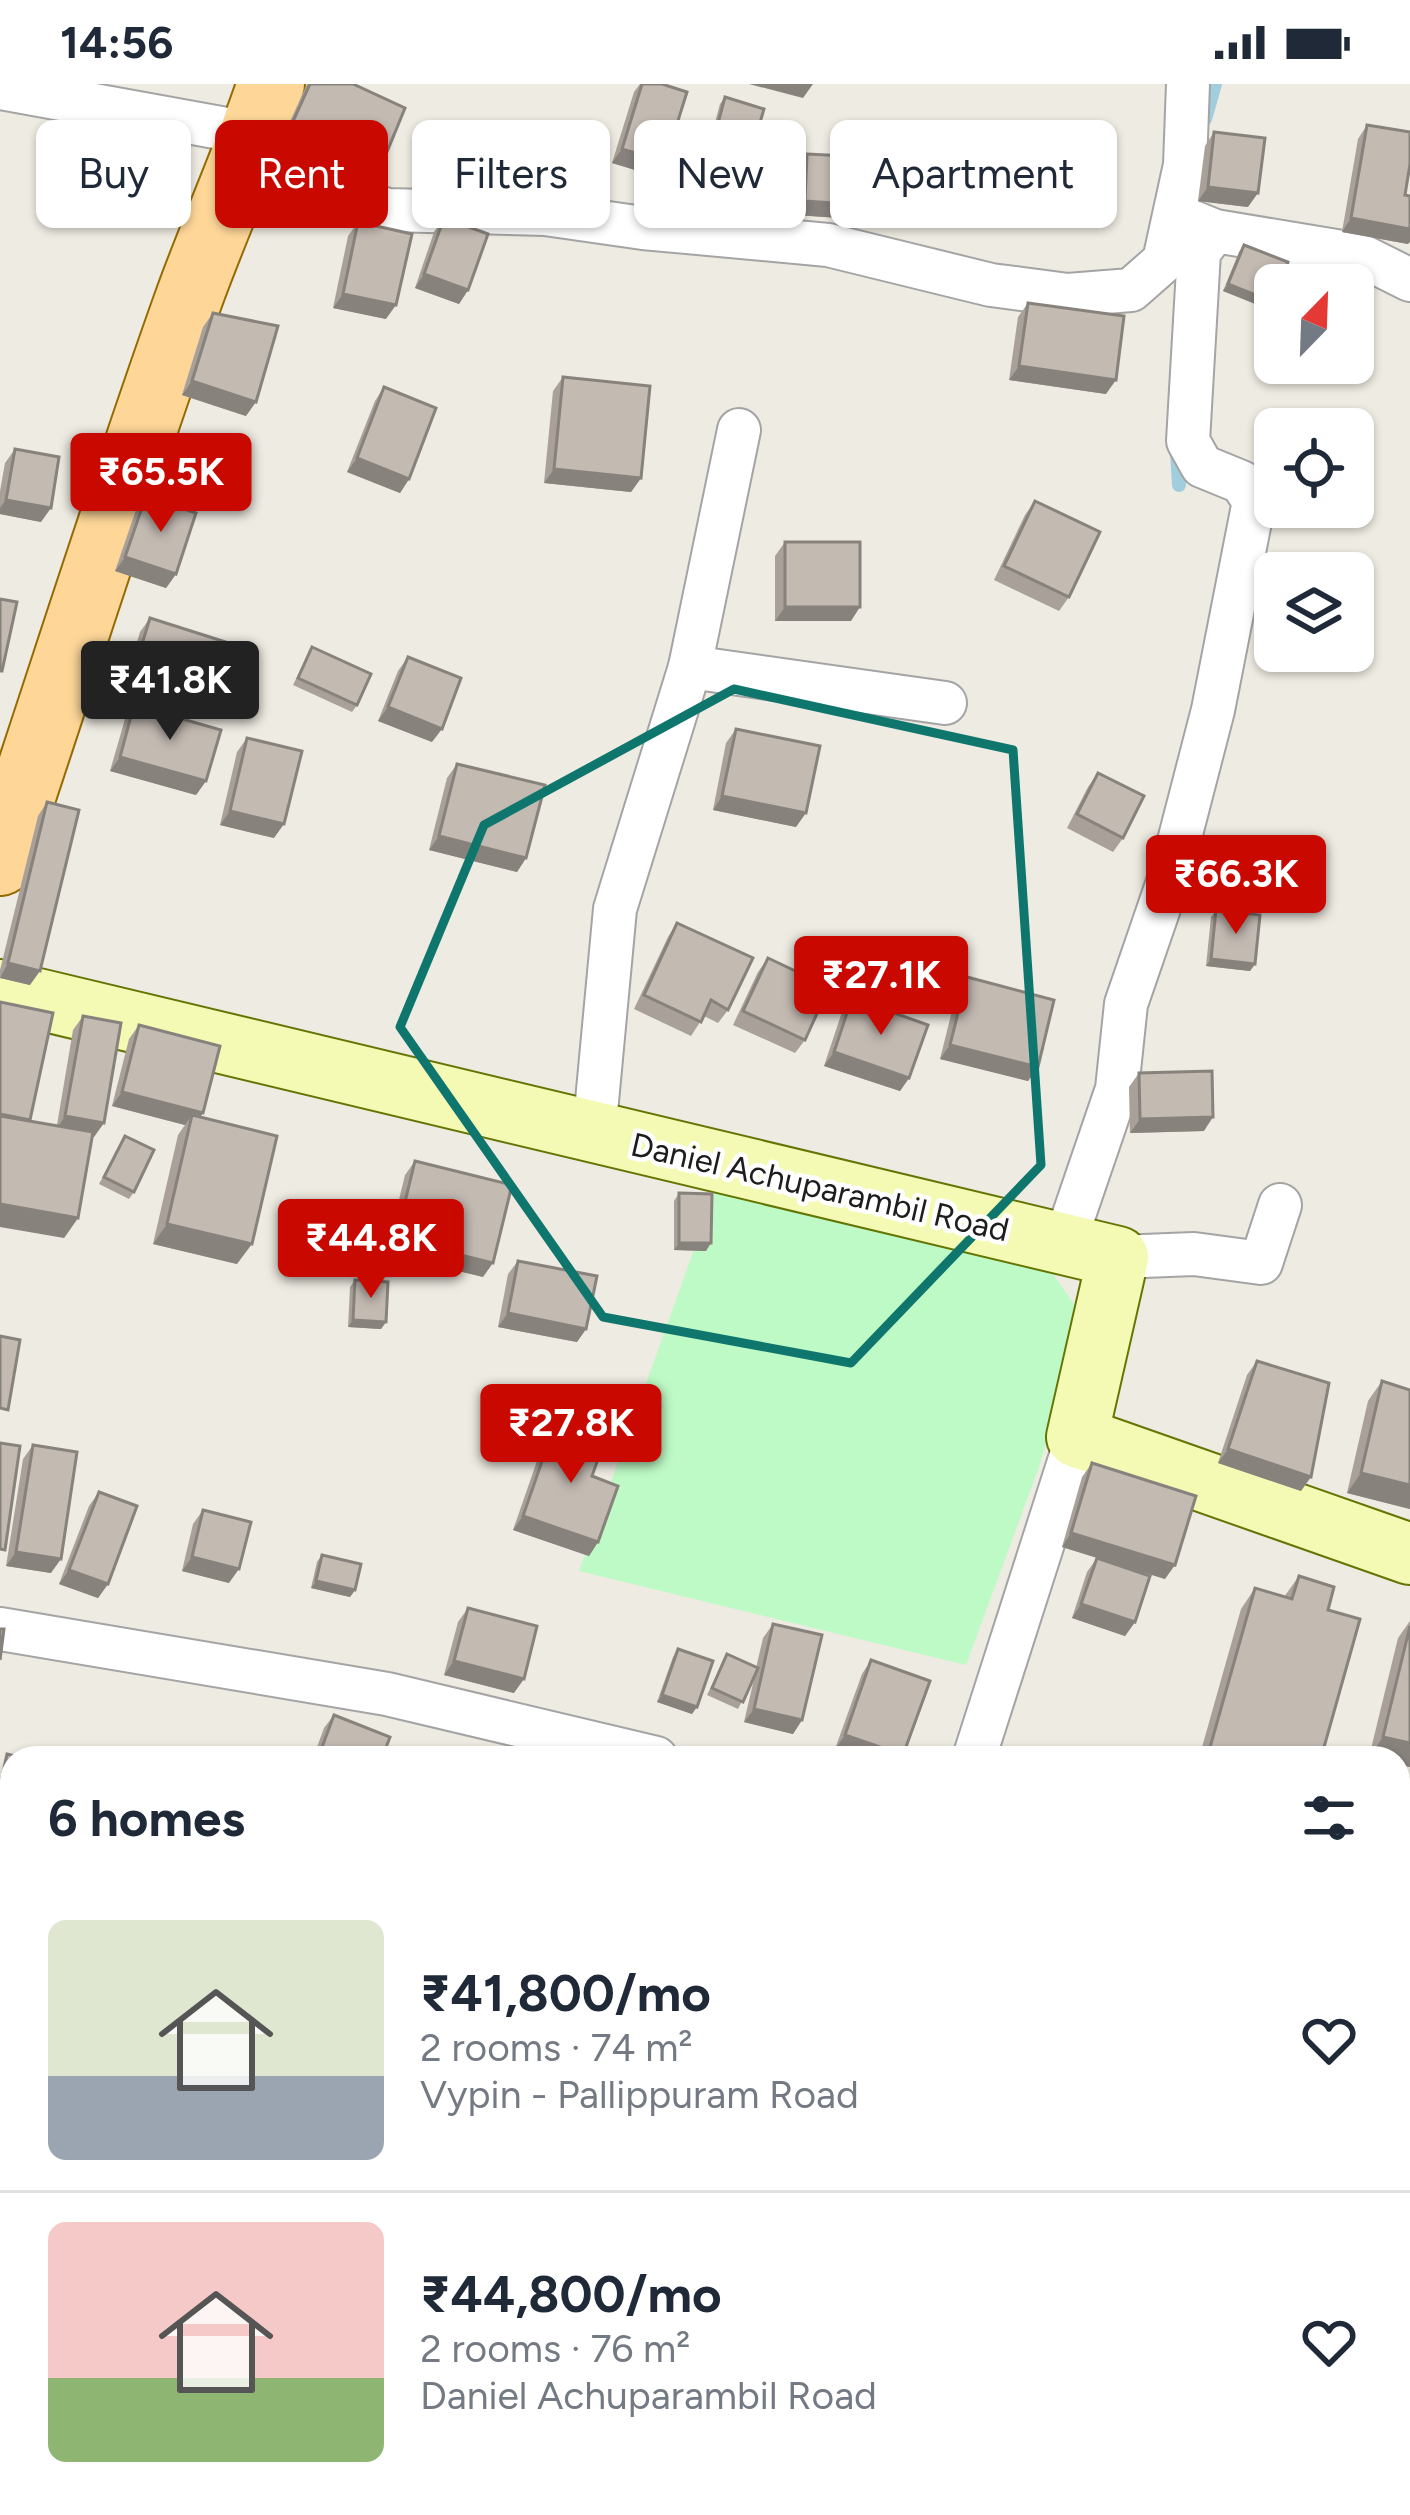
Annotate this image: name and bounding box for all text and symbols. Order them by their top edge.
text: 14:56 [60,15,173,69]
chip: Buy [36,120,191,228]
chip: Rent [215,120,388,228]
chip: Filters [412,120,610,228]
chip: New [634,120,806,228]
chip: Apartment [830,120,1117,228]
north arrow [1254,264,1374,384]
map controls [1254,264,1374,672]
button: locate [1254,408,1374,528]
pin: ₹65.5K [63,433,259,535]
text: ₹65.5K [98,448,224,495]
button: layers [1254,552,1374,672]
pin: ₹41.8K [72,641,268,743]
text: ₹41.8K [108,656,232,703]
pin: ₹66.3K [1138,835,1334,937]
text: ₹66.3K [1173,850,1299,897]
pin: ₹27.1K [783,936,979,1038]
text: ₹27.1K [821,951,941,998]
street label: Daniel Achuparambil Road [627,1125,1013,1249]
pin: ₹44.8K [273,1199,469,1301]
text: ₹44.8K [305,1214,437,1261]
pin: ₹27.8K [473,1384,669,1486]
text: ₹27.8K [507,1399,635,1446]
icon: filters [1296,1785,1362,1851]
text: 6 homes [48,1788,245,1849]
text: ₹41,800/mo [420,1963,711,2024]
icon: home [144,1968,288,2112]
icon: heart [1296,2007,1362,2073]
text: 2 rooms · 74 m² [420,2024,692,2071]
text: Vypin - Pallippuram Road [420,2071,859,2118]
text: ₹44,800/mo [420,2264,722,2325]
icon: home [144,2270,288,2414]
icon: heart [1296,2309,1362,2375]
text: 2 rooms · 76 m² [420,2325,690,2372]
text: Daniel Achuparambil Road [420,2372,877,2419]

